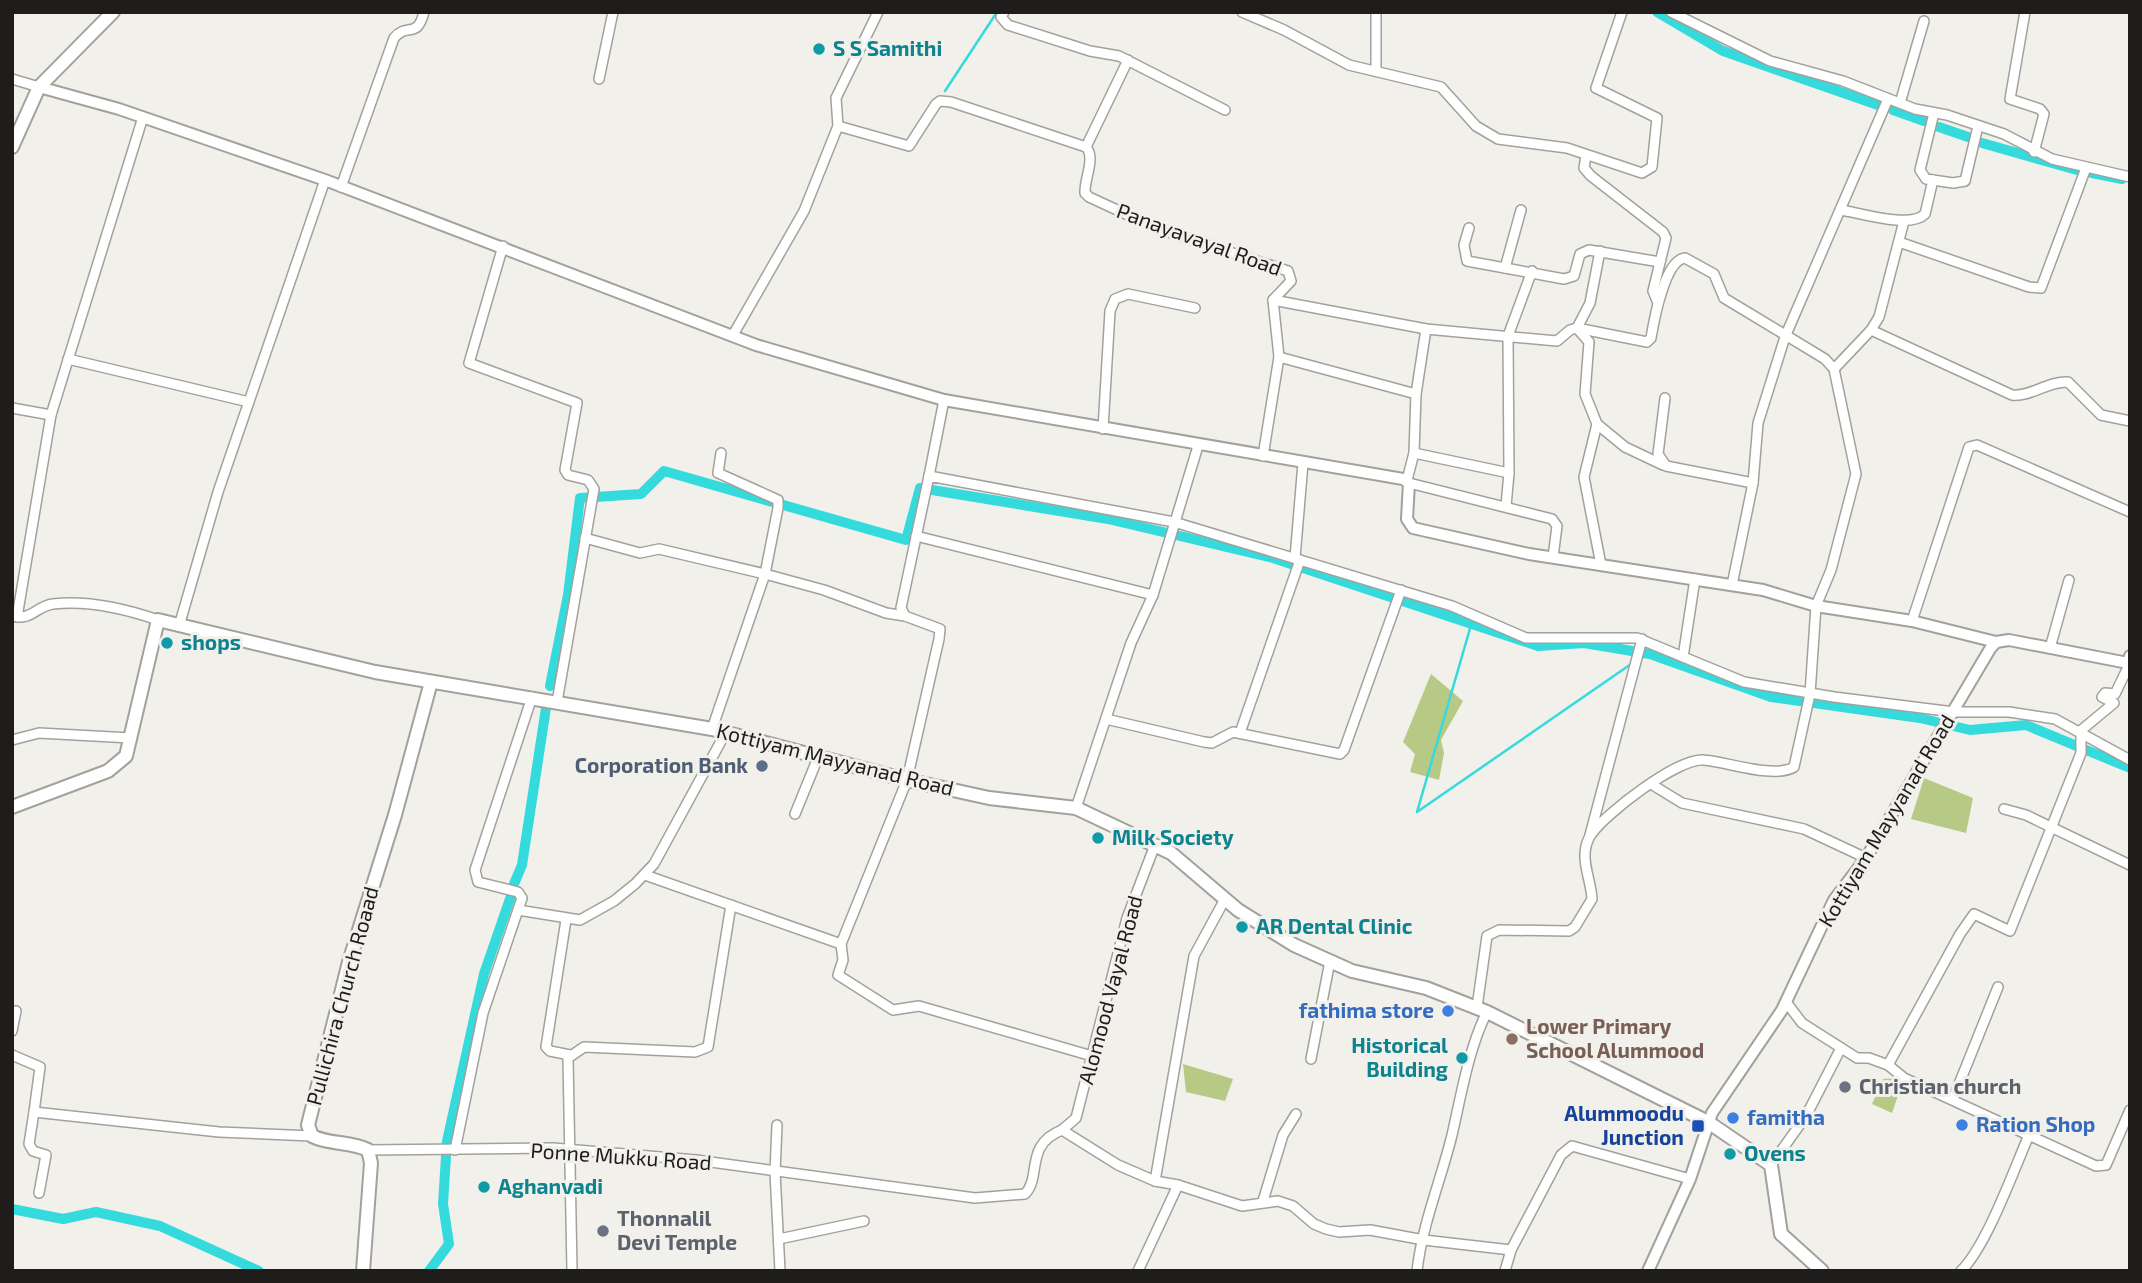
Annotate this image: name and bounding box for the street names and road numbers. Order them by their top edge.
street label: Panayavayal Road [1114,197,1286,280]
street label: Kottiyam Mayyanad Road [1812,710,1959,931]
street label: Kottiyam Mayyanad Road [714,717,956,800]
street label: Pullichira Church Roaad [300,883,383,1108]
street label: Alomood Vayal Road [1072,892,1147,1087]
street label: Ponne Mukku Road [530,1137,712,1174]

